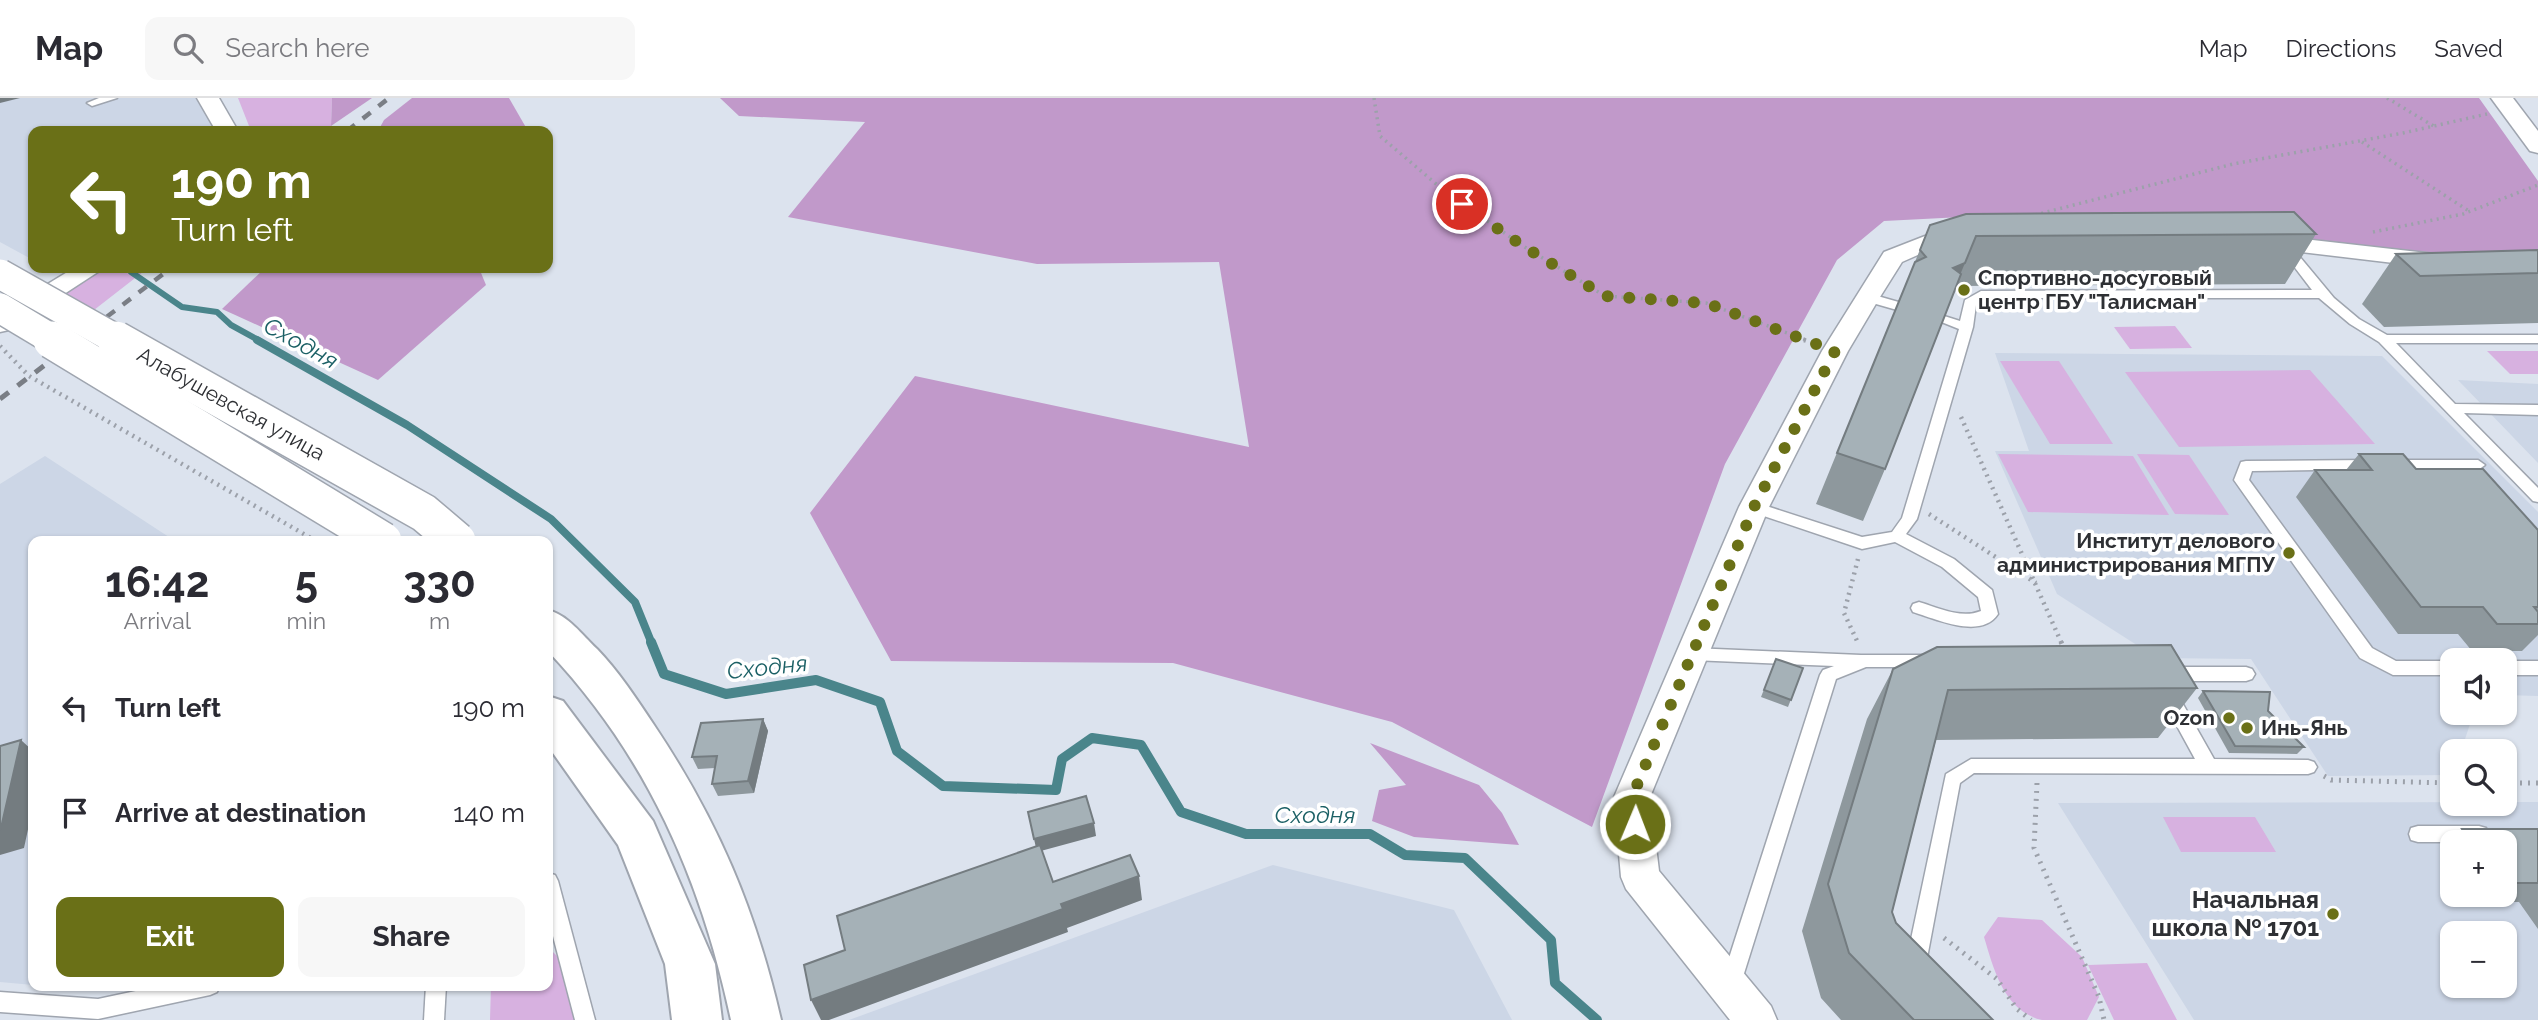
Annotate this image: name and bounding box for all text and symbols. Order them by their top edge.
search box [145,17,635,80]
text: Map [35,29,103,68]
icon: search [169,29,207,67]
text: Search here [225,33,370,63]
text: Map [2199,34,2248,63]
text: Directions [2286,34,2396,63]
text: Saved [2434,34,2503,63]
text: 190 m [171,152,312,209]
icon: left [56,154,147,245]
pin [1432,174,1492,234]
icon: arrive [1443,185,1481,223]
text: Turn left [171,211,293,248]
place label: Спортивно-досуговый центр ГБУ "Талисман" [1978,265,2212,314]
marker: Спортивно-досуговый центр ГБУ "Талисман" [1956,282,1972,298]
water label: Сходня [259,311,343,374]
street label: Алабушевская улица [133,342,329,466]
place label: Институт делового администрирования МГПУ [1997,528,2276,577]
marker: Институт делового администрирования МГПУ [2281,545,2297,561]
text: 16:42 [105,558,209,607]
text: 5 [295,558,318,607]
text: 330 [403,558,476,607]
text: Arrival [124,607,191,634]
text: min [287,607,326,634]
text: m [429,607,450,634]
map controls [2440,648,2517,998]
button: sound [2440,648,2517,725]
water label: Сходня [725,649,809,684]
icon: left [56,689,94,727]
text: Turn left [115,693,221,723]
text: 190 m [452,693,525,723]
place label: Ozon [2164,705,2215,730]
marker: Ozon [2221,710,2237,726]
place label: Инь-Янь [2261,715,2348,740]
marker: Инь-Янь [2239,720,2255,736]
button: search [2440,739,2517,816]
position arrow [1598,787,1672,861]
icon: arrive [56,794,94,832]
text: Arrive at destination [115,798,366,828]
text: 140 m [453,798,525,828]
water label: Сходня [1275,801,1355,828]
button: + [2440,830,2517,907]
place label: Начальная школа № 1701 [2152,885,2319,942]
button: Exit [56,897,284,977]
button: Share [298,897,525,977]
marker: Начальная школа № 1701 [2325,906,2341,922]
button: − [2440,921,2517,998]

